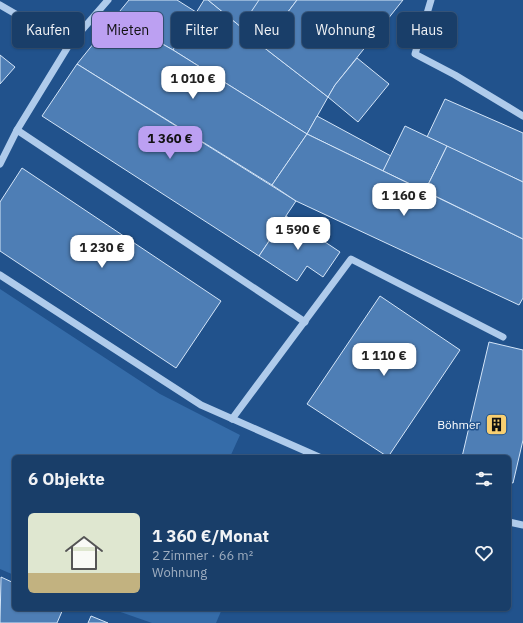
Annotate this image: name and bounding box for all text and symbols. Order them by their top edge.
chip: Kaufen [12,12,84,48]
chip: Mieten [92,12,163,48]
chip: Filter [171,12,232,48]
chip: Neu [240,12,294,48]
chip: Wohnung [302,12,389,48]
chip: Haus [397,12,457,48]
pin: 1 010 € [156,66,230,100]
text: 1 010 € [170,70,216,87]
pin: 1 360 € [133,126,207,160]
text: 1 360 € [147,130,193,147]
pin: 1 160 € [367,183,441,217]
text: 1 160 € [381,187,427,204]
pin: 1 590 € [261,217,335,251]
text: 1 590 € [275,221,321,238]
pin: 1 230 € [65,235,139,269]
text: 1 230 € [79,239,125,256]
pin: 1 110 € [347,343,421,377]
text: 1 110 € [361,347,407,364]
building icon: Böhmer [483,411,509,437]
place label: Böhmer [437,417,481,432]
text: 6 Objekte [28,468,105,490]
icon: filters [473,468,495,490]
text: 1 360 €/Monat [152,525,269,547]
icon: home [60,529,108,577]
icon: heart [473,542,495,564]
text: 2 Zimmer · 66 m² [152,547,253,564]
text: Wohnung [152,564,207,581]

